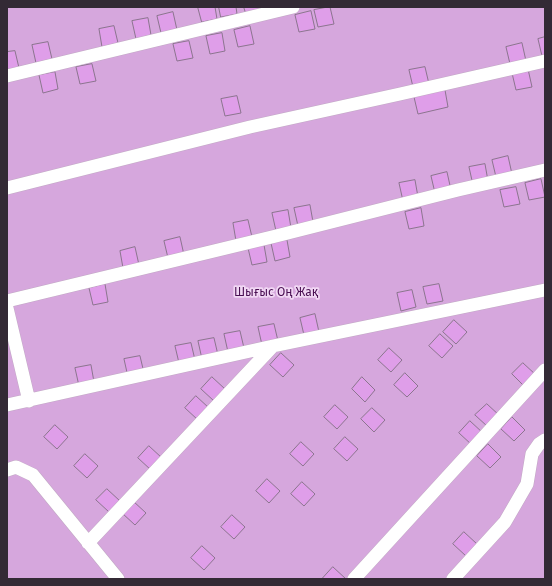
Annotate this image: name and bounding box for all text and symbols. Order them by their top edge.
park label: Шығыс Оң Жақ [234,286,318,300]

